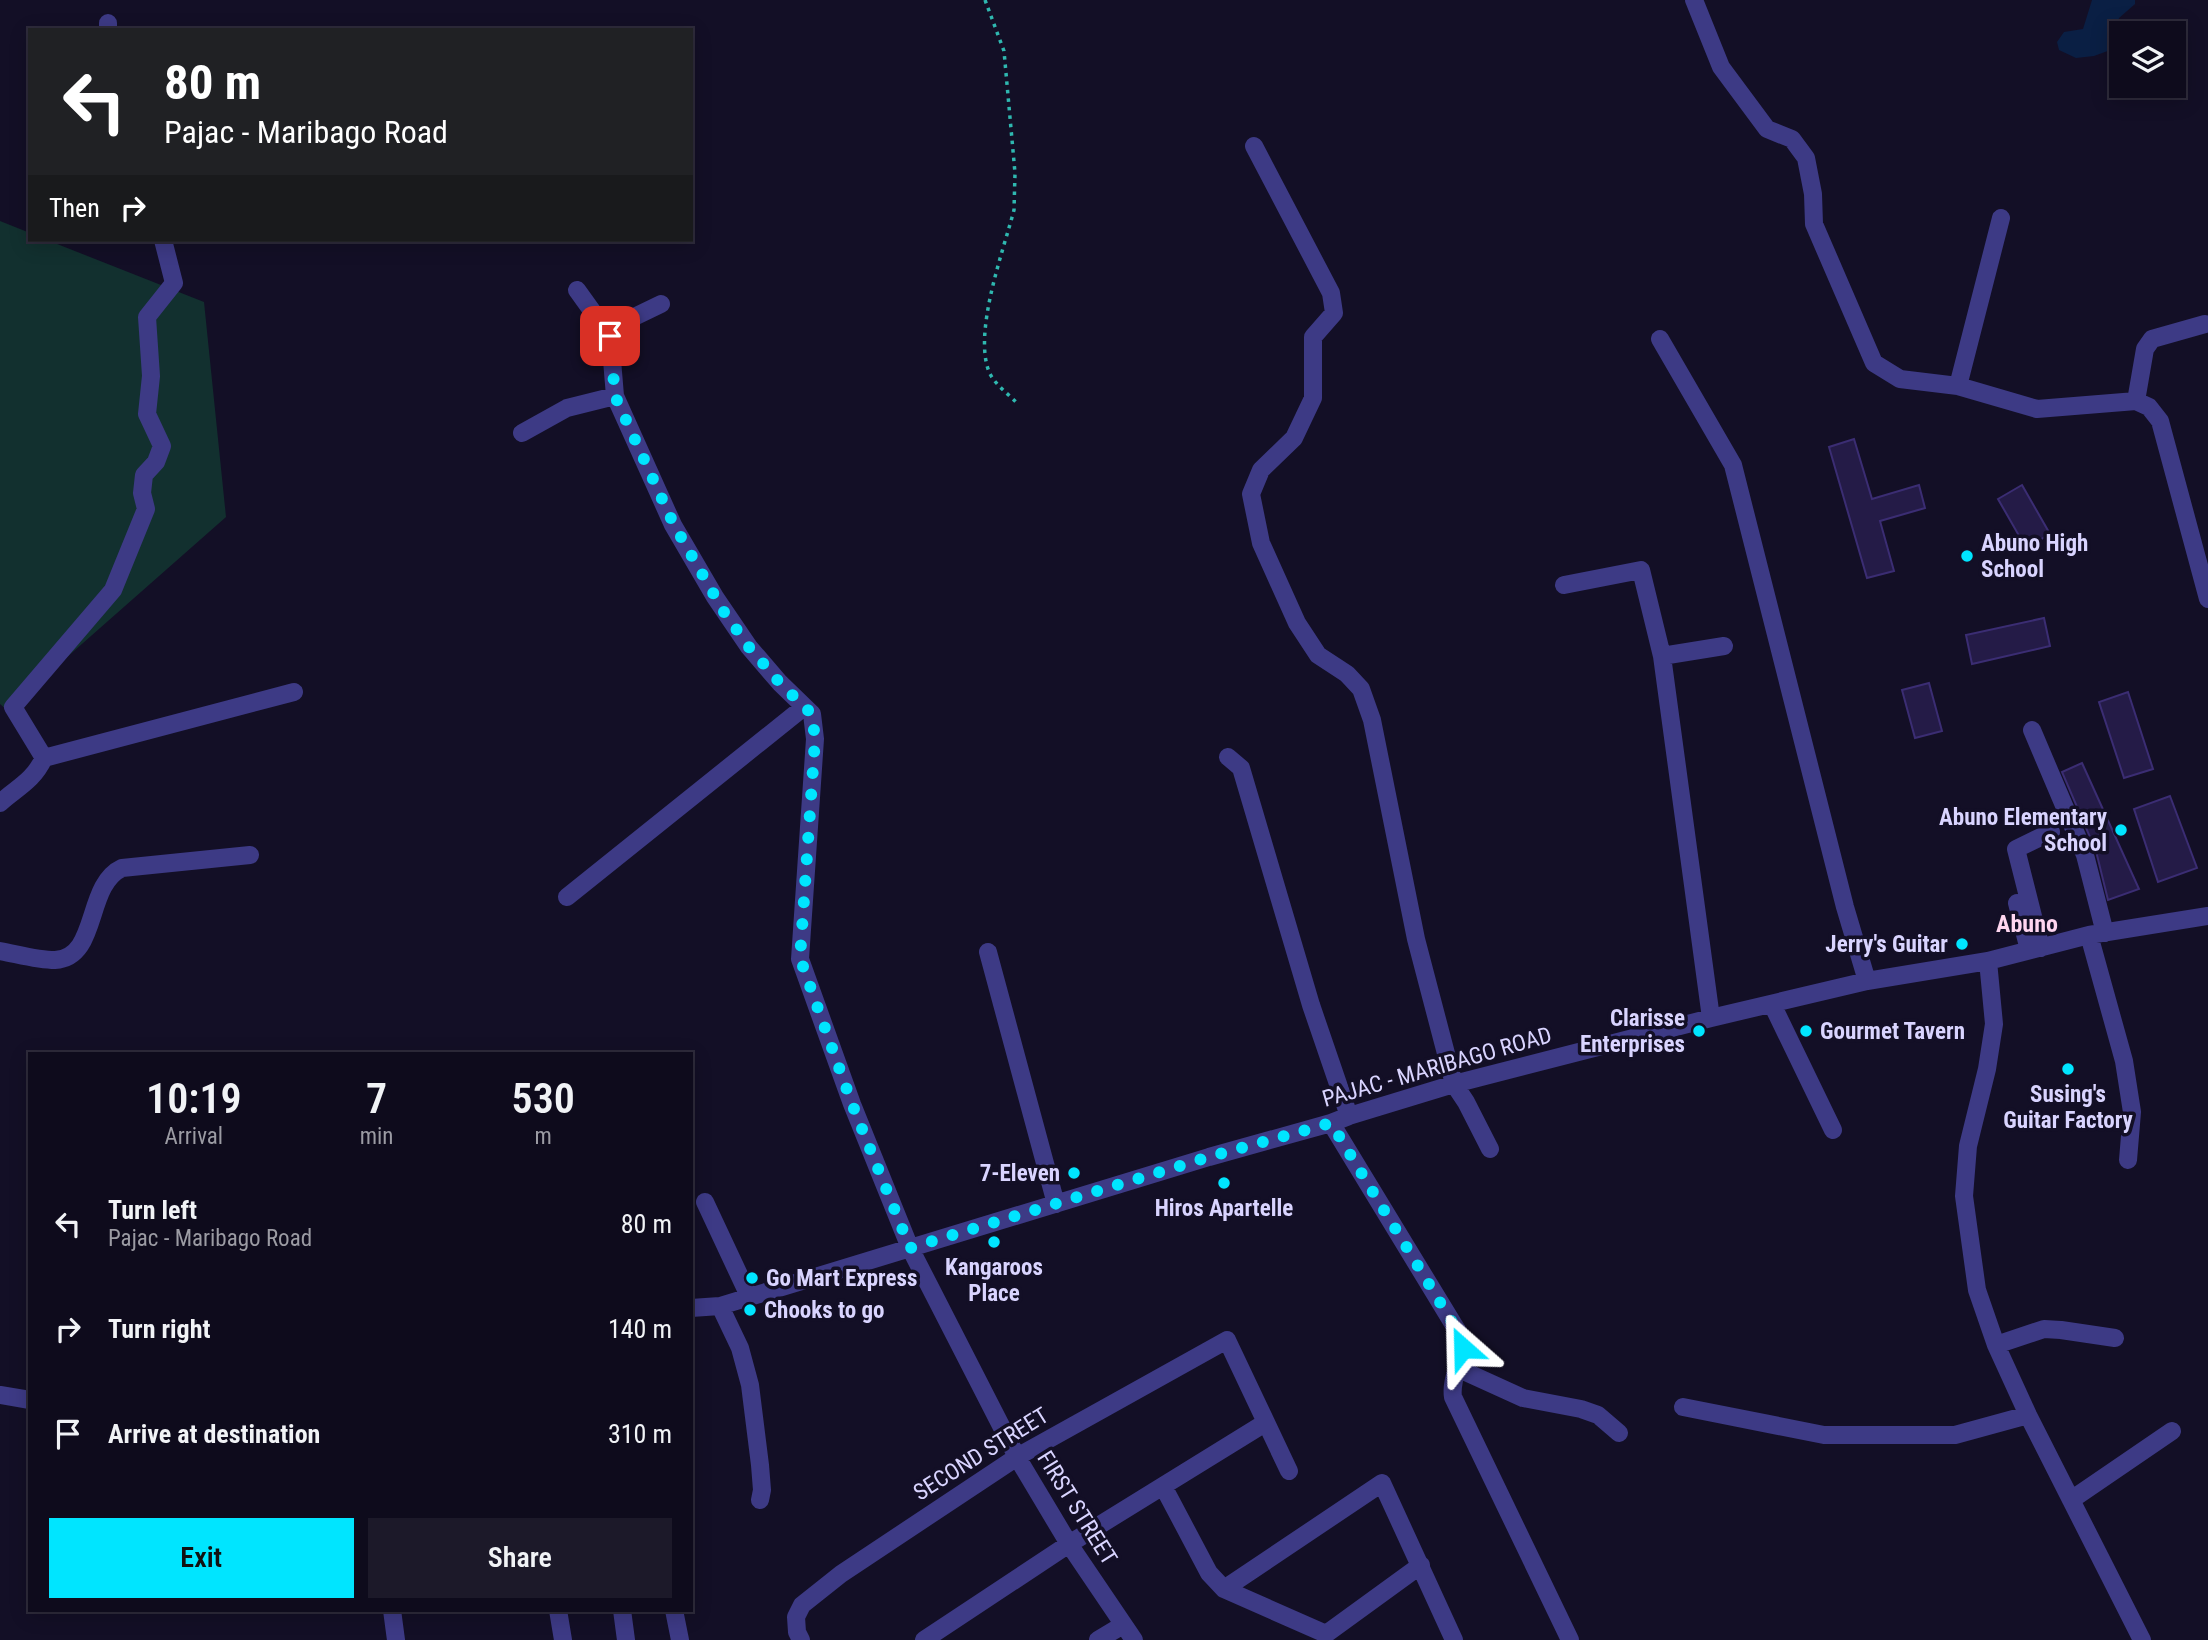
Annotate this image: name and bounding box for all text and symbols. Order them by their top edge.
map controls [2109,21,2186,98]
button: layers [2109,21,2186,98]
text: 80 m [164,54,261,111]
icon: left [49,56,140,147]
text: Pajac - Maribago Road [164,113,448,151]
icon: right [114,189,152,227]
text: Then [49,193,100,223]
pin [580,306,640,366]
icon: arrive [591,317,629,355]
place label: Abuno High School [1981,530,2088,583]
marker: Abuno High School [1959,548,1975,564]
place label: Abuno Elementary School [1939,804,2108,857]
marker: Abuno Elementary School [2113,822,2129,838]
district label: Abuno [1996,910,2058,938]
place label: Jerry's Guitar [1825,931,1948,958]
marker: Jerry's Guitar [1954,936,1970,952]
place label: Clarisse Enterprises [1580,1005,1685,1058]
place label: Gourmet Tavern [1820,1018,1965,1045]
street label: PAJAC - MARIBAGO ROAD [1319,1021,1555,1113]
marker: Clarisse Enterprises [1691,1023,1707,1039]
marker: Gourmet Tavern [1798,1023,1814,1039]
marker: Susing's Guitar Factory [2060,1061,2076,1077]
text: 10:19 [146,1074,242,1123]
text: 7 [366,1074,387,1123]
text: 530 [512,1074,575,1123]
place label: Susing's Guitar Factory [2003,1081,2134,1134]
text: Arrival [165,1123,223,1150]
text: min [360,1123,393,1150]
text: m [535,1123,552,1150]
place label: 7-Eleven [980,1160,1060,1187]
marker: 7-Eleven [1066,1165,1082,1181]
marker: Hiros Apartelle [1216,1175,1232,1191]
text: Turn left [108,1195,197,1225]
place label: Hiros Apartelle [1155,1195,1293,1222]
icon: left [49,1205,87,1243]
text: 80 m [621,1209,672,1239]
text: Pajac - Maribago Road [108,1225,312,1252]
marker: Kangaroos Place [986,1234,1002,1250]
place label: Kangaroos Place [945,1254,1043,1307]
place label: Go Mart Express [766,1265,917,1292]
marker: Go Mart Express [744,1270,760,1286]
place label: Chooks to go [764,1297,885,1324]
marker: Chooks to go [742,1302,758,1318]
icon: right [49,1310,87,1348]
position arrow [1426,1311,1500,1385]
text: Turn right [108,1314,210,1344]
text: 140 m [608,1314,672,1344]
street label: SECOND STREET [909,1402,1053,1506]
icon: arrive [49,1415,87,1453]
text: Arrive at destination [108,1419,320,1449]
text: 310 m [608,1419,672,1449]
street label: FIRST STREET [1031,1446,1123,1570]
button: Exit [49,1518,354,1598]
button: Share [368,1518,672,1598]

